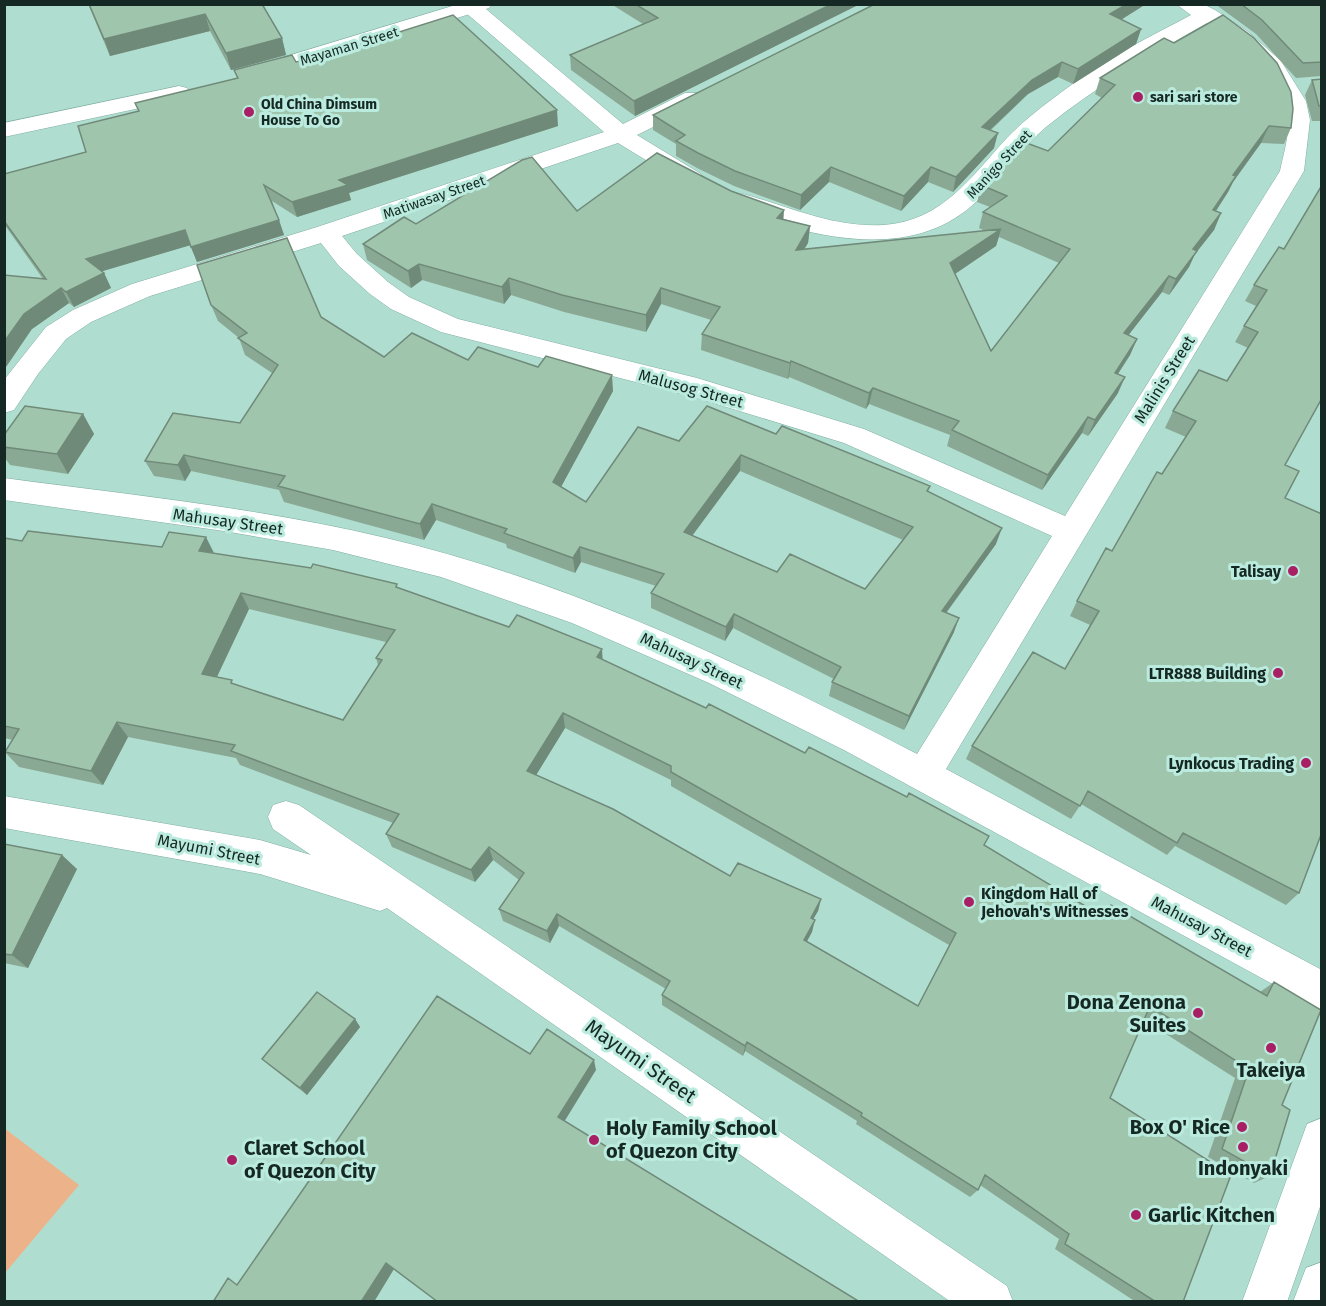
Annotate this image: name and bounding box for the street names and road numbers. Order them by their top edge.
street label: Mayaman Street [298,23,401,70]
street label: Manigo Street [963,126,1036,202]
street label: Matiwasay Street [381,172,489,223]
street label: Malinis Street [1130,332,1199,426]
street label: Malusog Street [636,365,746,412]
street label: Mahusay Street [172,504,284,539]
street label: Mahusay Street [637,628,746,693]
street label: Mayumi Street [156,830,262,869]
street label: Mahusay Street [1148,892,1255,961]
street label: Mayumi Street [581,1014,702,1109]

